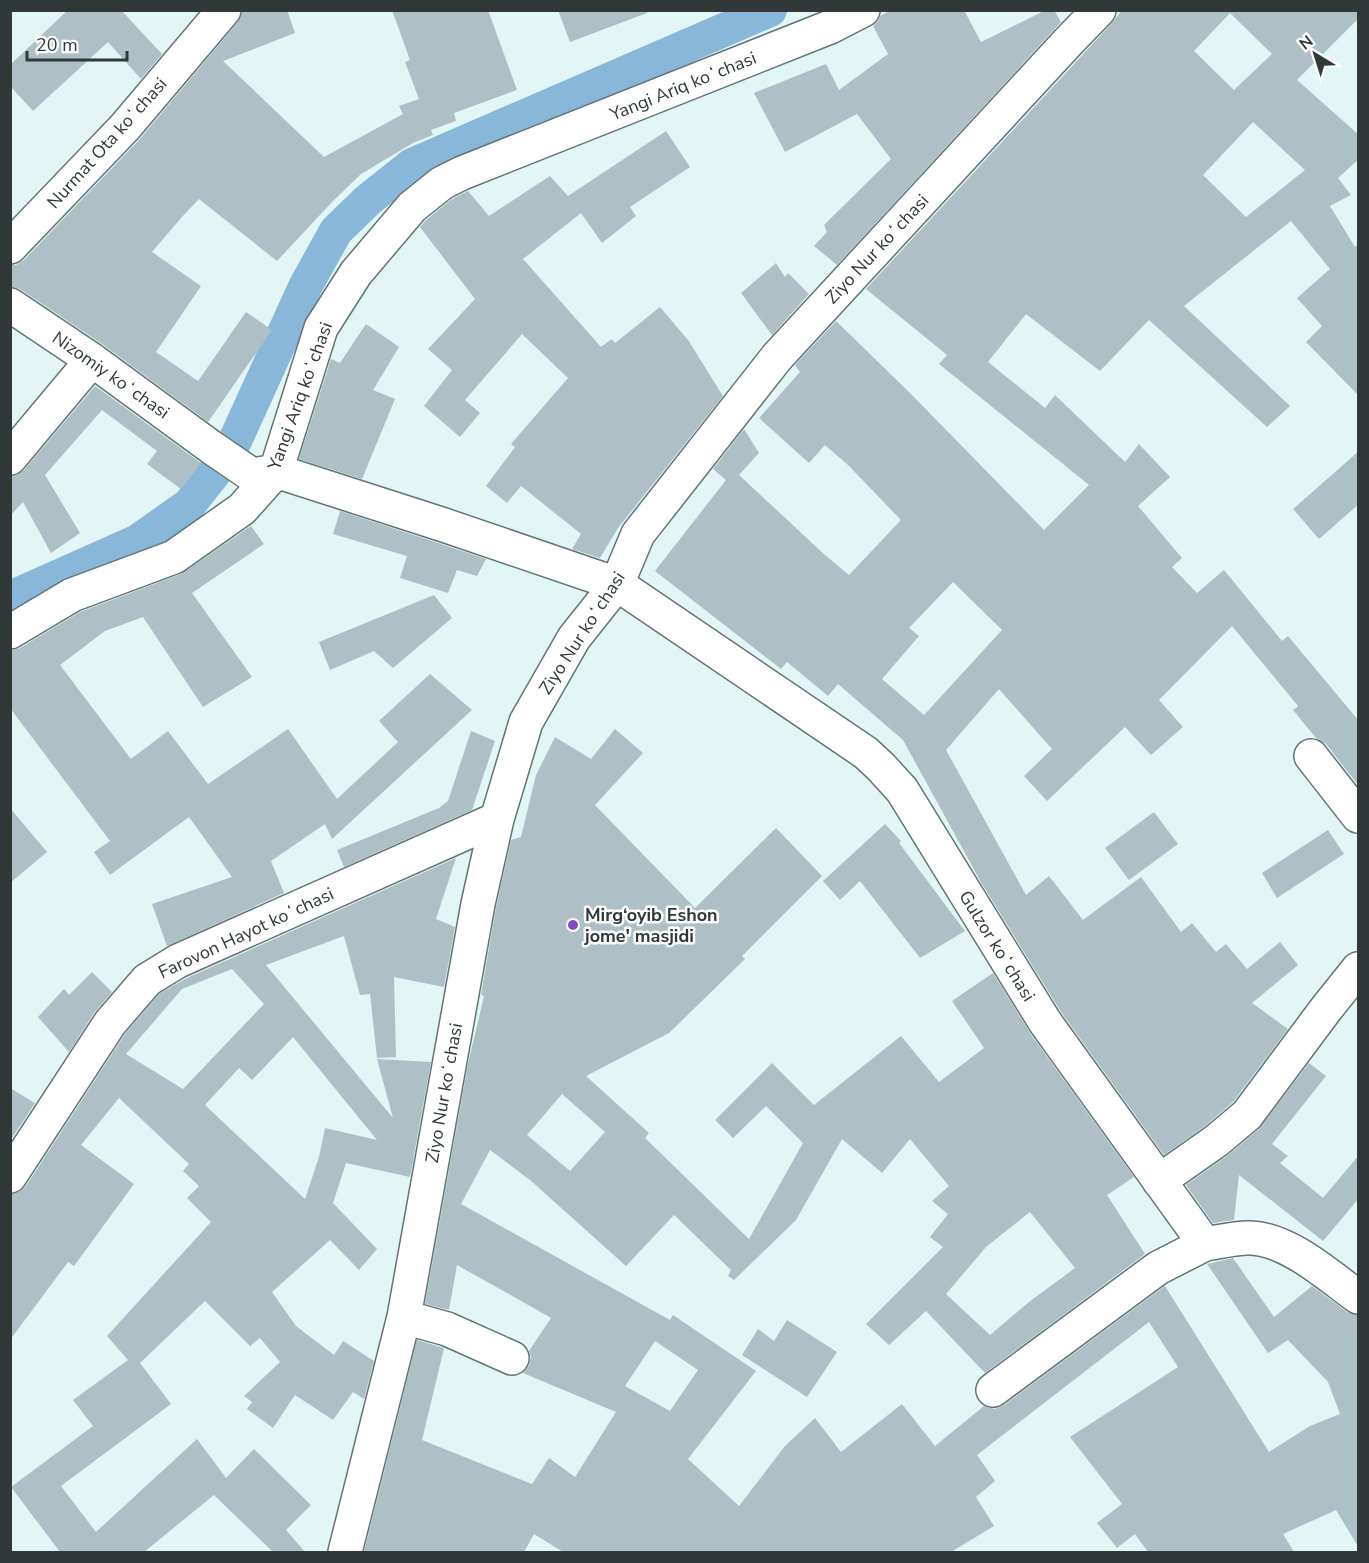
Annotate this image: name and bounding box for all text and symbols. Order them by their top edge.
scale bar [27,24,128,62]
north arrow [1285,24,1345,84]
text: N [1295,31,1318,55]
text: 20 m [36,33,78,57]
street label: Yangi Ariq koʻchasi [605,46,760,127]
street label: Nurmat Ota koʻchasi [42,72,172,214]
street label: Ziyo Nur koʻchasi [820,189,934,309]
street label: Yangi Ariq koʻchasi [262,319,338,474]
street label: Nizomiy koʻchasi [48,326,174,424]
street label: Ziyo Nur koʻchasi [533,567,631,699]
street label: Farovon Hayot koʻchasi [154,882,338,984]
street label: Gulzor koʻchasi [953,886,1041,1006]
place label: Mirg‘oyib Eshon jome' masjidi [584,903,718,948]
marker: Mirg‘oyib Eshon jome' masjidi [566,918,580,932]
street label: Ziyo Nur koʻchasi [420,1021,468,1165]

